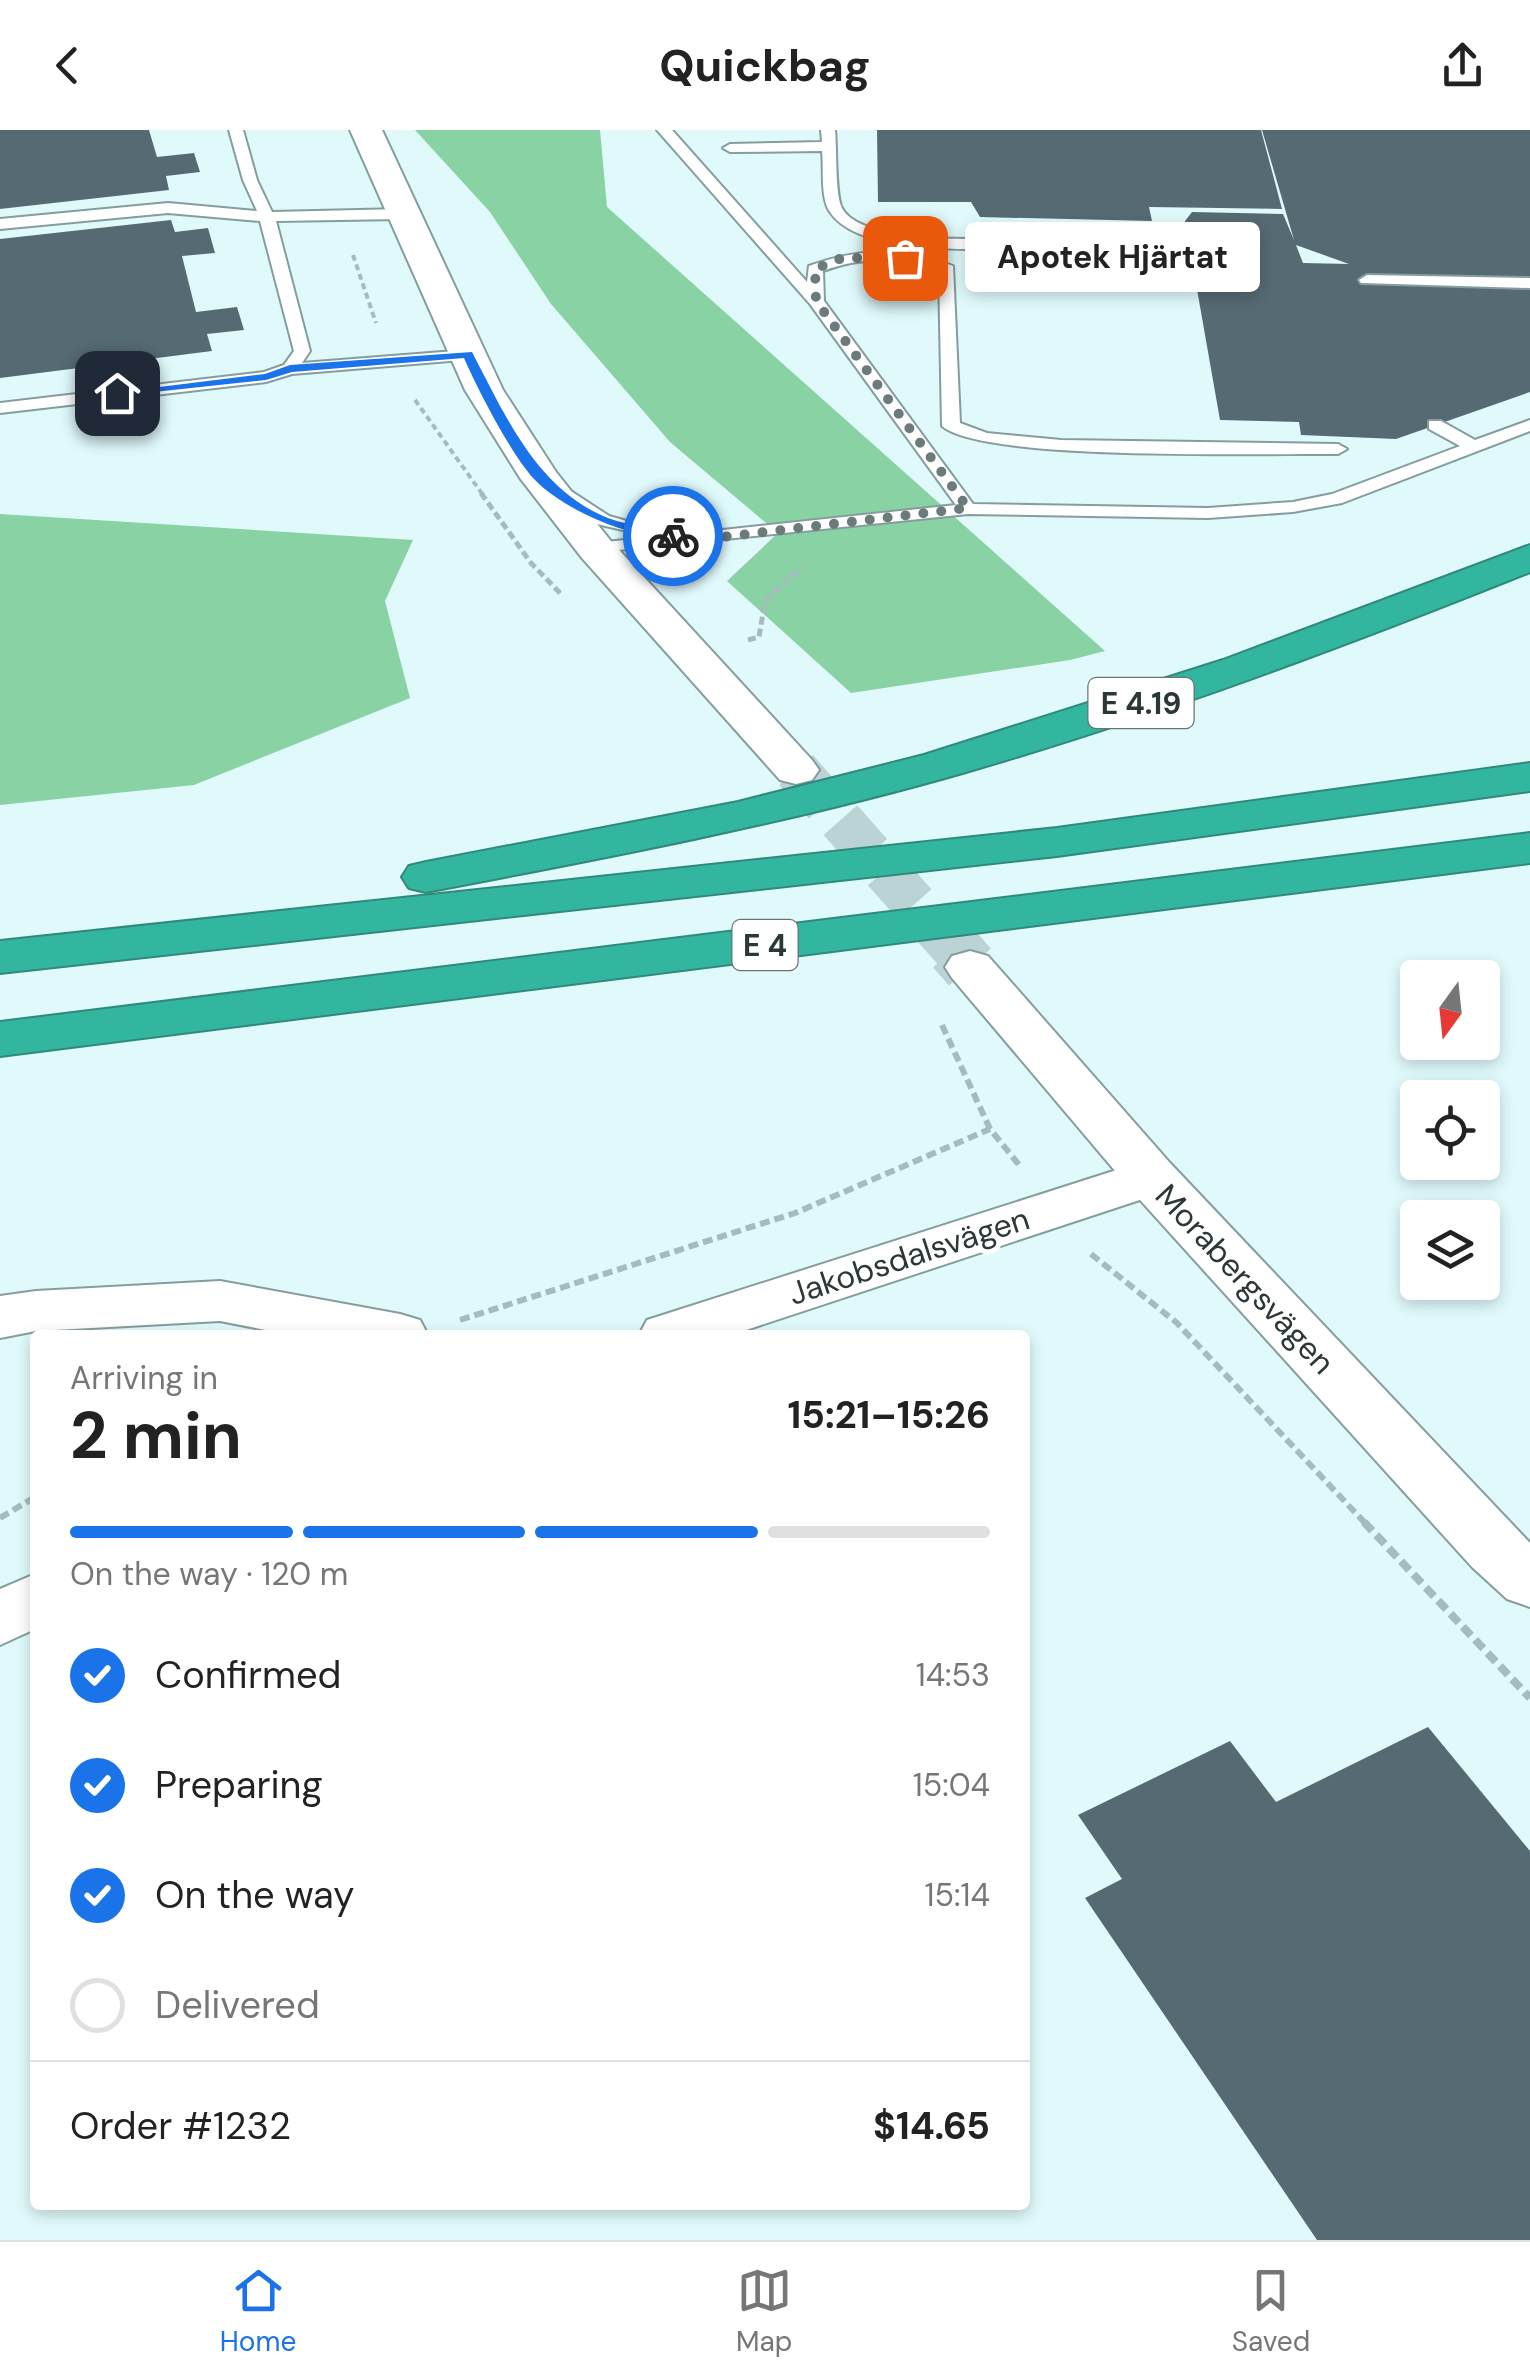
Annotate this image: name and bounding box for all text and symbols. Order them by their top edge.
text: Quickbag [659,36,871,95]
icon: back [40,38,95,93]
icon: share [1435,38,1490,93]
pin [863,216,948,301]
callout: Apotek Hjärtat [965,223,1260,293]
icon: bag [878,231,933,286]
text: Apotek Hjärtat [997,236,1228,278]
pin [75,351,160,436]
icon: home [90,366,145,421]
courier [623,486,723,586]
icon: bike [646,509,701,564]
road number: E 4.19 [1088,678,1194,728]
road number: E 4 [732,920,798,970]
north arrow [1400,960,1500,1060]
map controls [1400,960,1500,1300]
button: locate [1400,1080,1500,1180]
street label: Morabergsvägen [1146,1175,1344,1383]
street label: Jakobsdalsvägen [783,1197,1035,1315]
button: layers [1400,1200,1500,1300]
text: Arriving in [70,1357,218,1399]
text: 15:21–15:26 [788,1390,990,1440]
text: 2 min [70,1394,242,1478]
text: On the way · 120 m [70,1553,348,1595]
icon: check [70,1648,125,1703]
text: Confirmed [155,1650,341,1700]
text: 14:53 [916,1654,990,1696]
icon: check [70,1758,125,1813]
text: Preparing [155,1760,323,1810]
text: 15:04 [913,1764,990,1806]
icon: check [70,1868,125,1923]
text: On the way [155,1870,354,1920]
text: 15:14 [925,1874,990,1916]
text: Delivered [155,1980,320,2030]
text: Order #1232 [70,2101,291,2151]
text: $14.65 [873,2101,990,2151]
tab: Home [220,2263,296,2360]
tab: Map [736,2263,792,2360]
tab: Saved [1232,2263,1310,2360]

